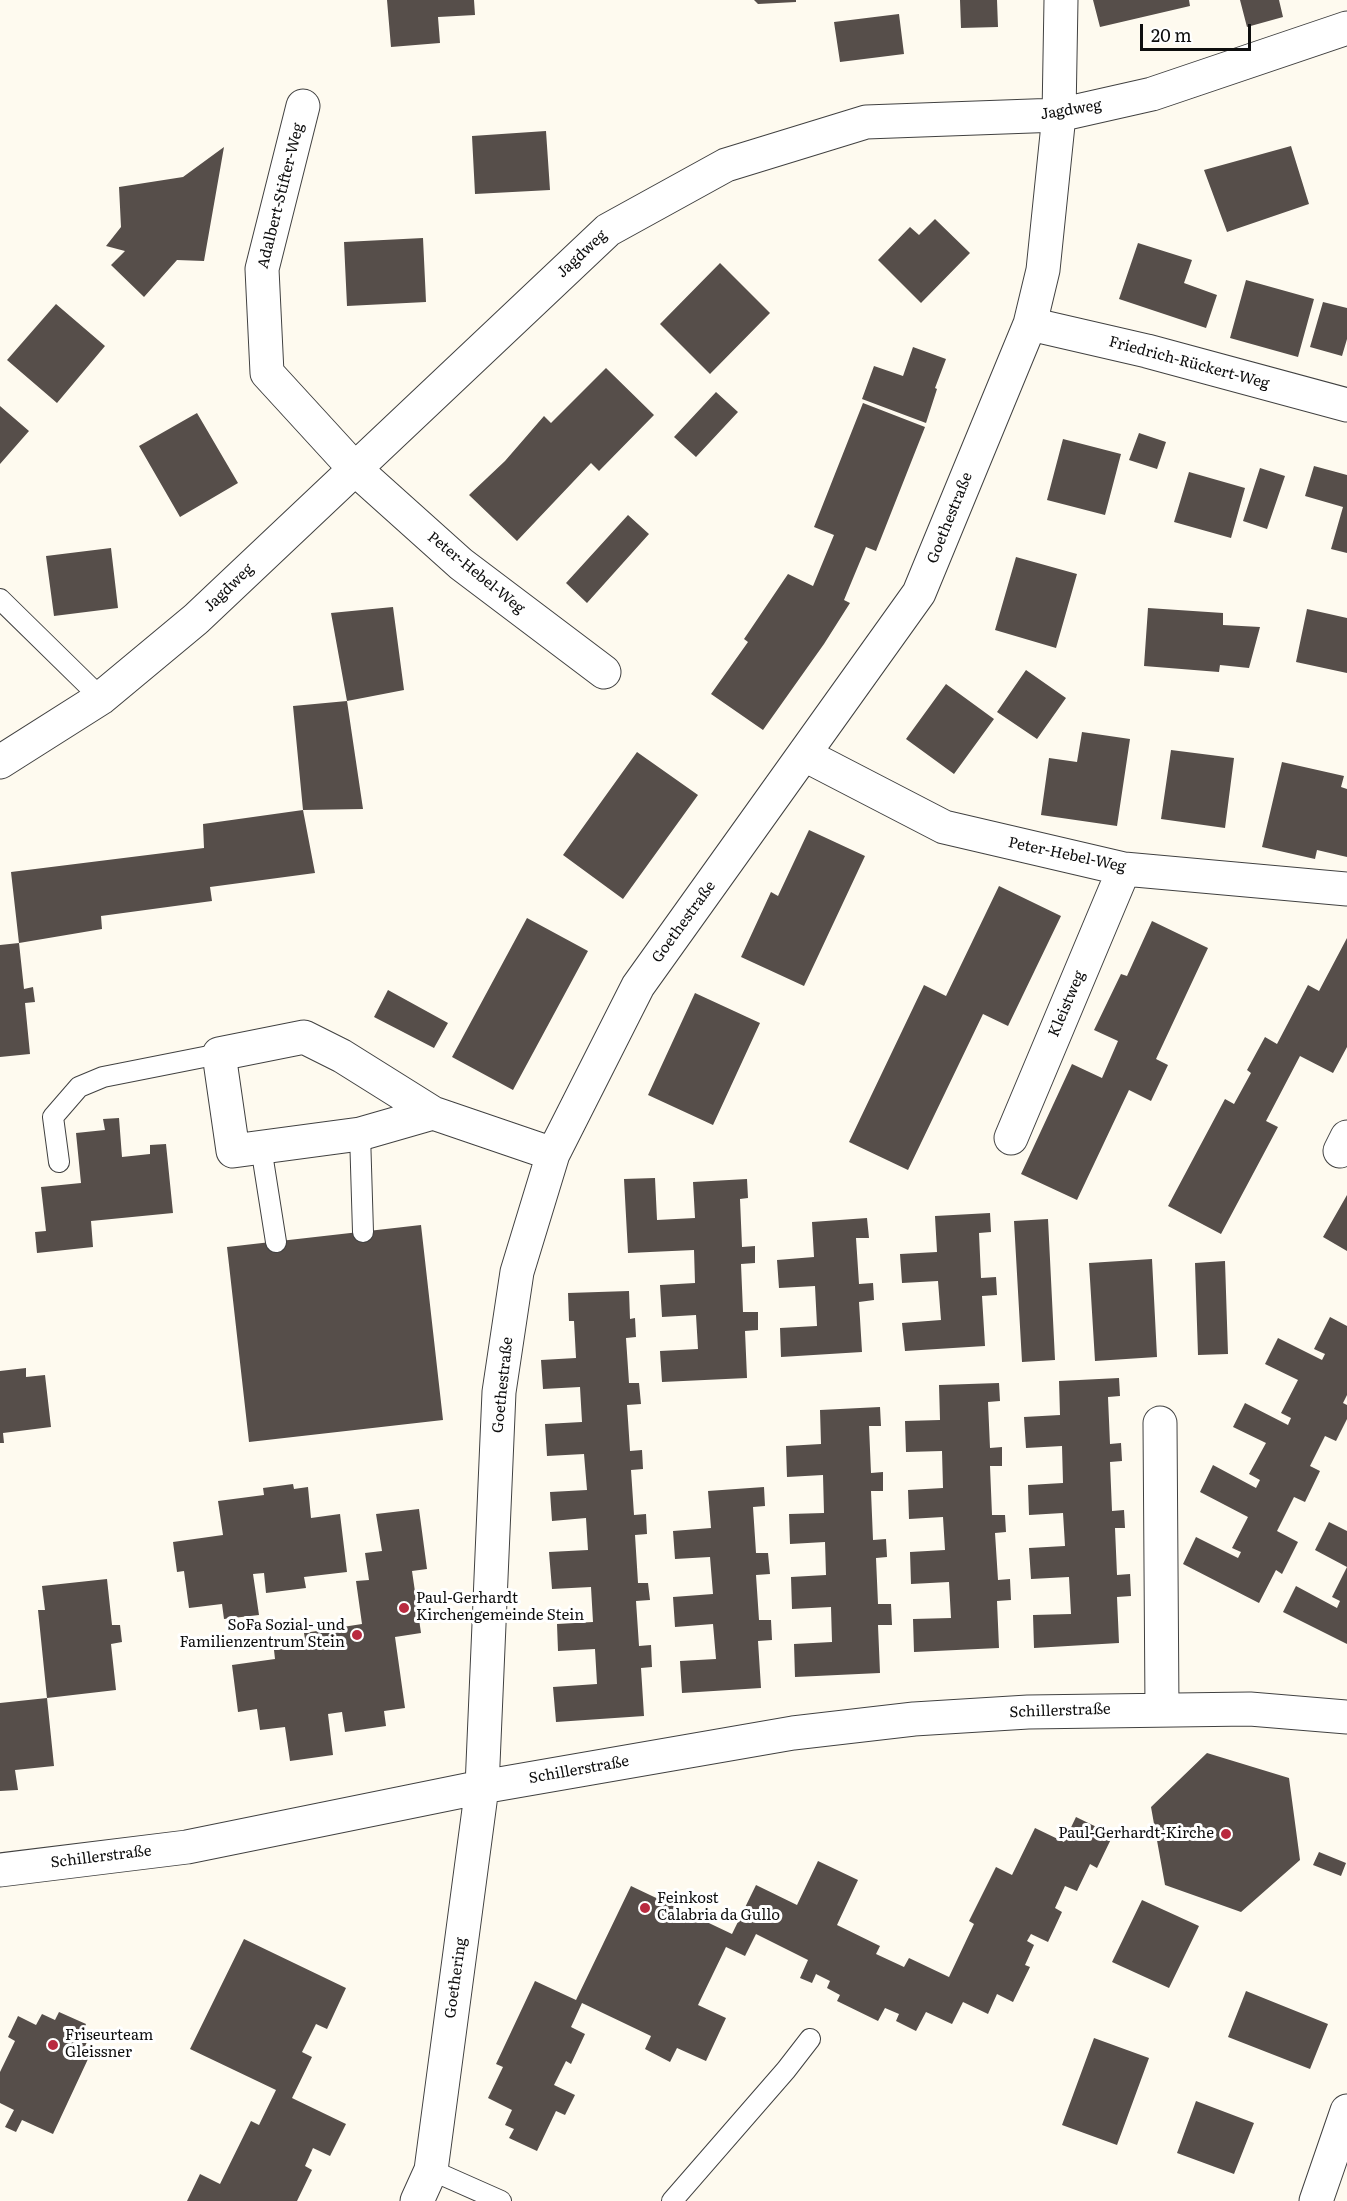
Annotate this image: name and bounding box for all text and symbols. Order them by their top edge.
scale bar [1143,12,1254,50]
text: 20 m [1151,21,1192,48]
street label: Jagdweg [1039,96,1103,124]
street label: Adalbert-Stifter-Weg [254,121,308,271]
street label: Jagdweg [553,226,611,282]
street label: Friedrich-Rückert-Weg [1107,333,1271,393]
street label: Goethestraße [924,470,976,566]
street label: Peter-Hebel-Weg [424,528,528,618]
street label: Jagdweg [201,560,257,616]
street label: Peter-Hebel-Weg [1006,834,1128,876]
street label: Goethestraße [648,878,720,966]
street label: Kleistweg [1045,968,1089,1040]
street label: Goethestraße [489,1336,517,1434]
place label: Paul-Gerhardt Kirchengemeinde Stein [416,1590,584,1625]
marker: Paul-Gerhardt Kirchengemeinde Stein [397,1601,411,1615]
place label: SoFa Sozial- und Familienzentrum Stein [179,1617,345,1652]
marker: SoFa Sozial- und Familienzentrum Stein [350,1628,364,1642]
street label: Schillerstraße [1009,1700,1111,1722]
street label: Schillerstraße [528,1752,630,1788]
place label: Paul-Gerhardt-Kirche [1058,1825,1214,1843]
marker: Paul-Gerhardt-Kirche [1219,1827,1233,1841]
street label: Schillerstraße [50,1842,152,1872]
place label: Feinkost Calabria da Gullo [657,1890,780,1925]
marker: Feinkost Calabria da Gullo [638,1901,652,1915]
street label: Goethering [441,1936,471,2020]
place label: Friseurteam Gleissner [65,2027,153,2062]
marker: Friseurteam Gleissner [46,2038,60,2052]

